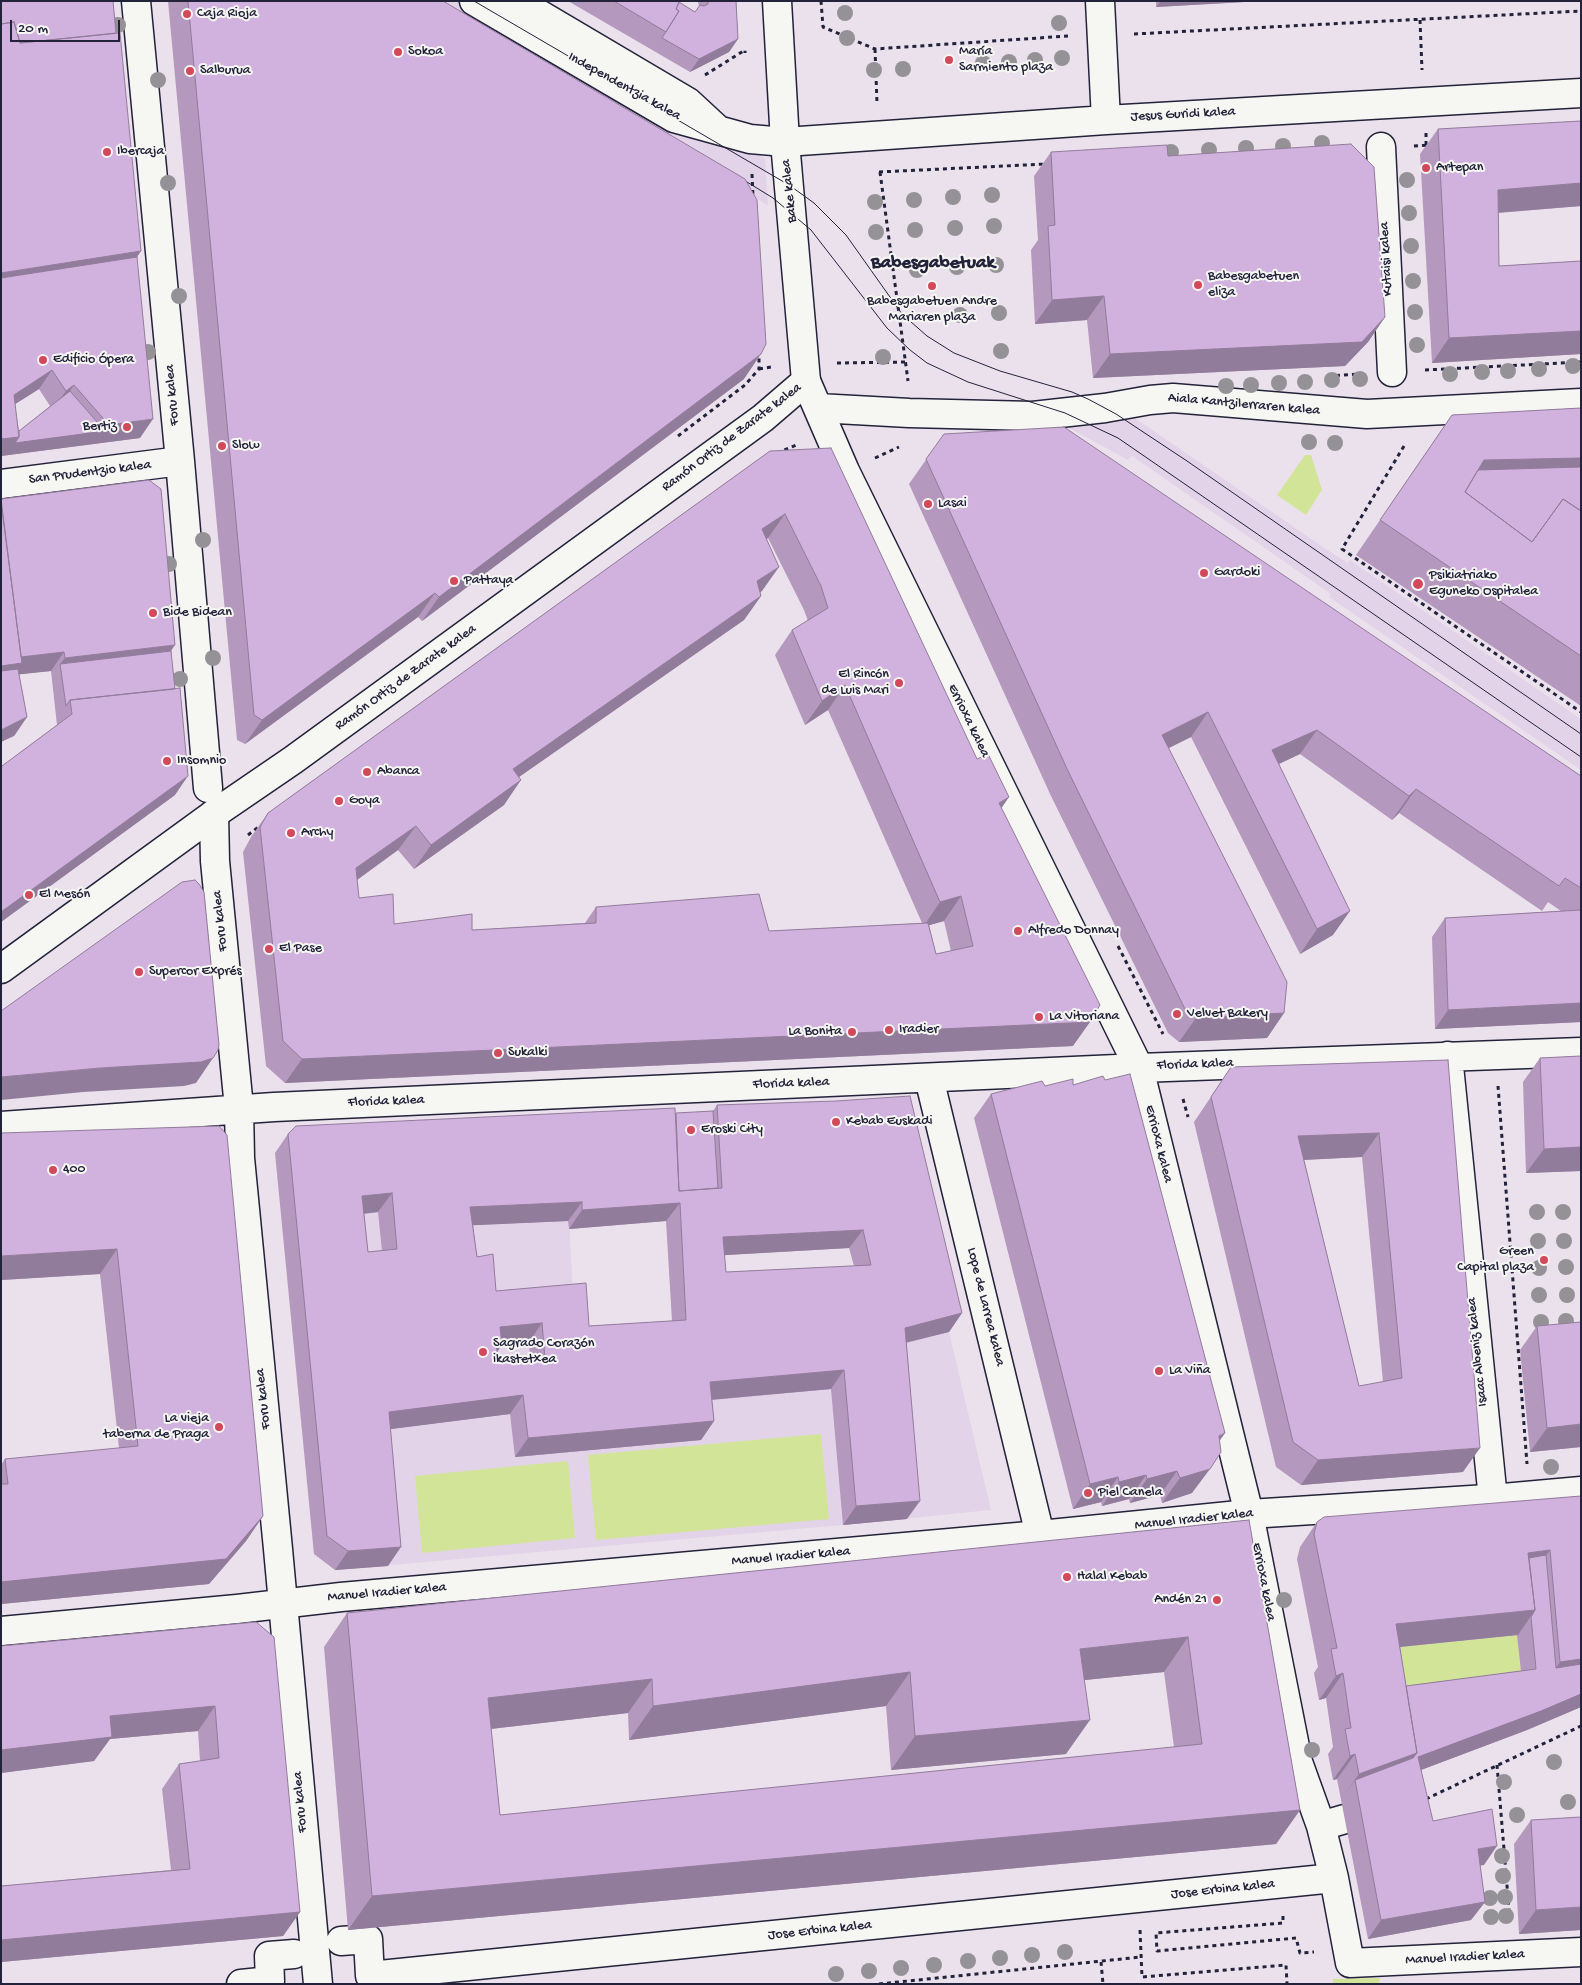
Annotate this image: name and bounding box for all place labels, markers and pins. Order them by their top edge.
place label: Caja Rioja [197,6,257,22]
marker: Caja Rioja [181,8,193,20]
place label: Sokoa [408,44,443,60]
place label: María Sarmiento plaza [959,44,1053,76]
marker: Sokoa [392,46,404,58]
marker: María Sarmiento plaza [943,54,955,66]
place label: Salburua [200,63,251,79]
marker: Salburua [184,65,196,77]
place label: Ibercaja [117,144,164,160]
marker: Ibercaja [101,146,113,158]
place label: Artepan [1436,160,1483,176]
marker: Artepan [1420,162,1432,174]
place label: Babesgabetuen eliza [1208,269,1299,302]
marker: Babesgabetuen eliza [1192,279,1204,291]
marker: Babesgabetuen Andre Mariaren plaza [926,280,938,292]
place label: Babesgabetuen Andre Mariaren plaza [867,294,997,326]
place label: Edificio Ópera [53,352,134,368]
marker: Edificio Ópera [37,354,49,366]
place label: Bertiz [83,419,117,435]
marker: Bertiz [121,421,133,433]
place label: Slow [232,438,260,454]
marker: Slow [216,440,228,452]
place label: Lasai [938,496,967,512]
marker: Lasai [922,498,934,510]
place label: Gardoki [1214,565,1260,581]
marker: Gardoki [1198,567,1210,579]
place label: Psikiatriako Eguneko Ospitalea [1429,568,1538,600]
place label: Pattaya [464,573,513,589]
marker: Pattaya [448,575,460,587]
marker: Psikiatriako Eguneko Ospitalea [1411,577,1425,591]
place label: Bide Bidean [163,605,232,621]
marker: Bide Bidean [147,607,159,619]
place label: El Rincón de Luis Mari [822,667,889,700]
marker: El Rincón de Luis Mari [893,677,905,689]
place label: Insomnio [177,753,226,769]
marker: Insomnio [161,755,173,767]
place label: Abanca [377,764,420,780]
marker: Abanca [361,766,373,778]
place label: Goya [349,793,380,809]
marker: Goya [333,795,345,807]
place label: Archy [301,825,333,841]
marker: Archy [285,827,297,839]
place label: El Mesón [39,887,90,903]
marker: El Mesón [23,889,35,901]
place label: Alfredo Donnay [1028,923,1119,939]
marker: Alfredo Donnay [1012,925,1024,937]
place label: El Pase [279,941,322,957]
marker: El Pase [263,943,275,955]
place label: Supercor Exprés [149,964,242,980]
marker: Supercor Exprés [133,966,145,978]
place label: Velvet Bakery [1187,1006,1268,1022]
marker: Velvet Bakery [1171,1008,1183,1020]
place label: La Vitoriana [1049,1009,1119,1025]
marker: La Vitoriana [1033,1011,1045,1023]
place label: Iradier [899,1022,939,1038]
place label: La Bonita [788,1024,842,1040]
marker: Iradier [883,1024,895,1036]
marker: La Bonita [846,1026,858,1038]
place label: Sukalki [508,1045,547,1061]
marker: Sukalki [492,1047,504,1059]
place label: Kebab Euskadi [846,1114,933,1130]
marker: Kebab Euskadi [830,1116,842,1128]
place label: Eroski City [701,1122,763,1138]
marker: Eroski City [685,1124,697,1136]
place label: 400 [63,1162,86,1178]
marker: 400 [47,1164,59,1176]
place label: Green Capital plaza [1457,1244,1534,1276]
marker: Green Capital plaza [1538,1254,1550,1266]
place label: Sagrado Corazón ikastetxea [493,1336,594,1368]
marker: Sagrado Corazón ikastetxea [477,1346,489,1358]
place label: La Viña [1169,1363,1210,1379]
marker: La Viña [1153,1365,1165,1377]
place label: La vieja taberna de Praga [103,1411,209,1444]
marker: La vieja taberna de Praga [213,1421,225,1433]
place label: Piel Canela [1098,1485,1162,1501]
marker: Piel Canela [1082,1487,1094,1499]
place label: Halal Kebab [1077,1569,1148,1585]
marker: Halal Kebab [1061,1571,1073,1583]
place label: Andén 21 [1154,1592,1207,1608]
marker: Andén 21 [1211,1594,1223,1606]

